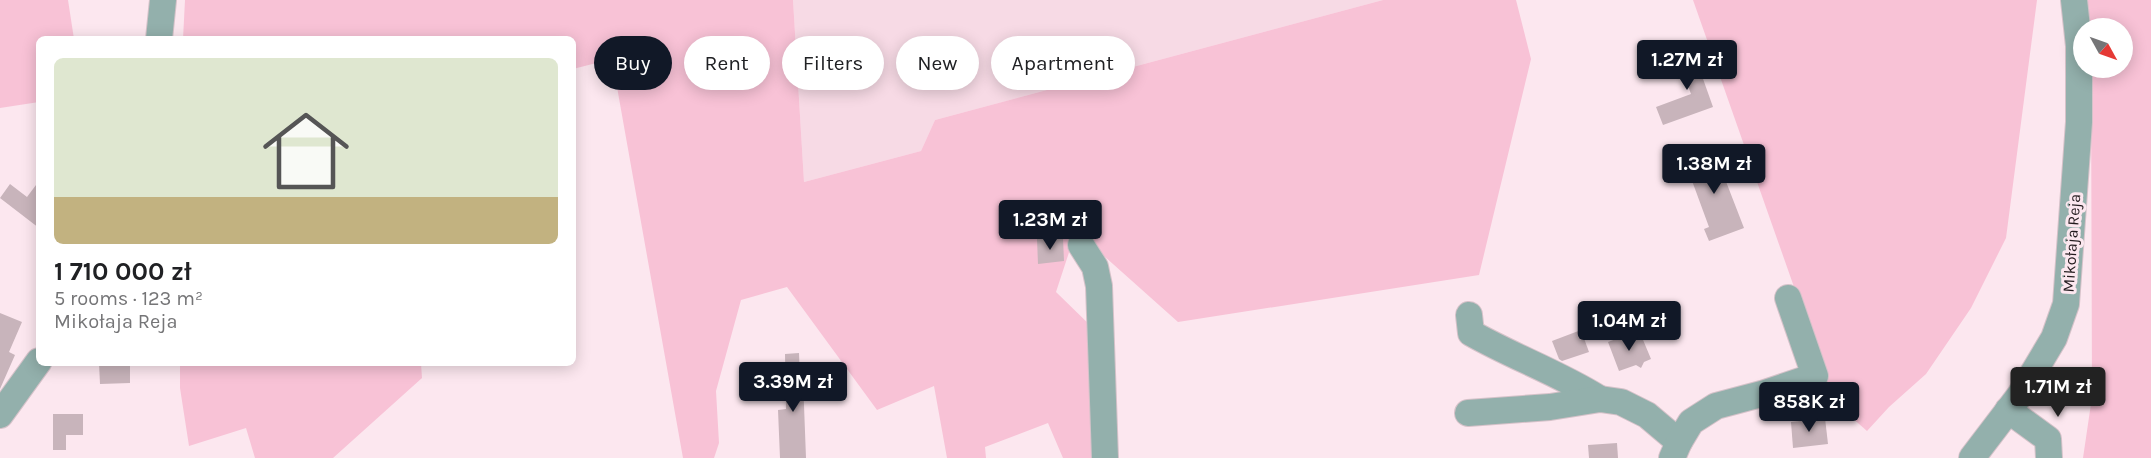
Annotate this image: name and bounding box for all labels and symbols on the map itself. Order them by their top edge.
north arrow [2073,18,2133,78]
pin: 1.27M zł [1625,40,1749,91]
pin: 1.38M zł [1652,144,1776,195]
street label: Mikołaja Reja [2059,193,2084,293]
pin: 1.23M zł [988,200,1112,251]
pin: 1.04M zł [1567,301,1691,352]
pin: 3.39M zł [731,362,855,413]
pin: 1.71M zł [1996,367,2120,418]
pin: 858K zł [1754,382,1864,433]

